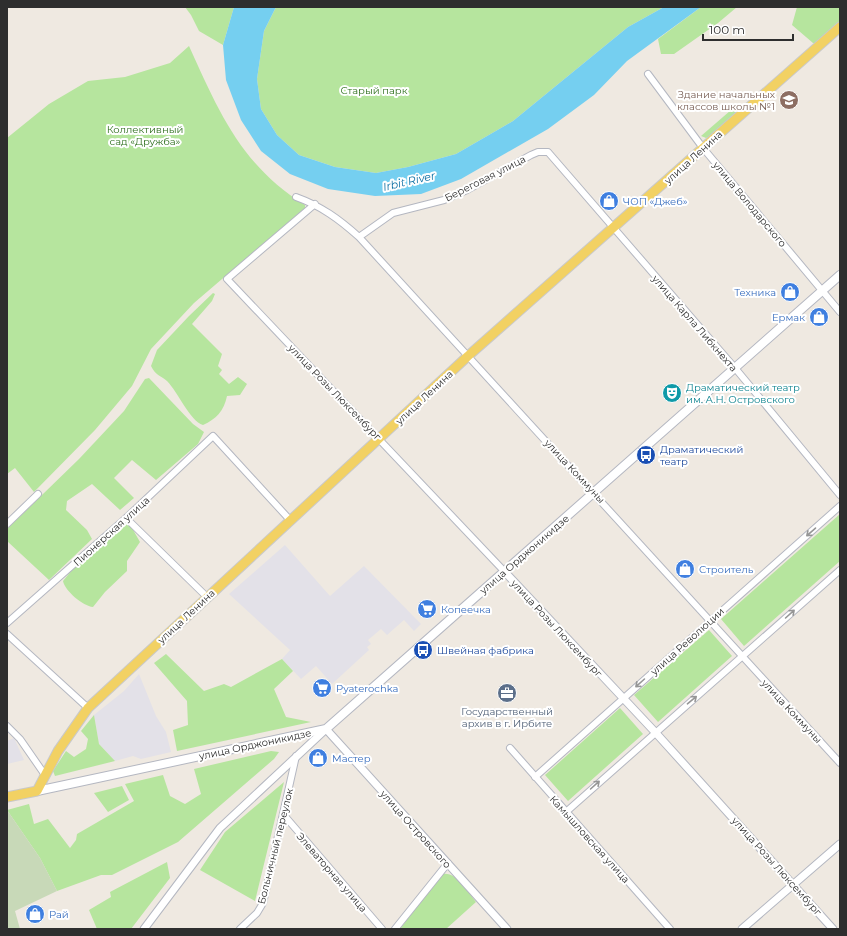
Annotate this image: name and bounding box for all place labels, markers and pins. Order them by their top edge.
place label: Здание начальных классов школы №1 [677,88,776,113]
school or university icon: Здание начальных классов школы №1 [778,89,800,111]
shop icon: ЧОП «Джеб» [598,190,620,212]
place label: ЧОП «Джеб» [623,195,688,208]
shop icon: Техника [779,281,801,303]
place label: Техника [734,286,776,299]
shop icon: Ермак [808,306,830,328]
place label: Ермак [772,311,805,324]
place label: Драматический театр им. А.Н. Островского [686,381,800,406]
theatre icon: Драматический театр им. А.Н. Островского [661,382,683,404]
place label: Драматический театр [660,443,743,468]
bus stop icon: Драматический театр [635,444,657,466]
shop icon: Строитель [674,558,696,580]
place label: Строитель [699,563,754,576]
supermarket icon: Копеечка [416,598,438,620]
place label: Копеечка [441,603,491,616]
bus stop icon: Швейная фабрика [412,639,434,661]
place label: Швейная фабрика [437,644,534,657]
supermarket icon: Pyaterochka [311,677,333,699]
place label: Pyaterochka [336,682,398,695]
office icon: Государственный архив в г. Ирбите [496,682,518,704]
place label: Государственный архив в г. Ирбите [461,705,553,730]
shop icon: Мастер [307,747,329,769]
place label: Мастер [332,752,371,765]
shop icon: Рай [24,903,46,925]
place label: Рай [49,908,69,921]

